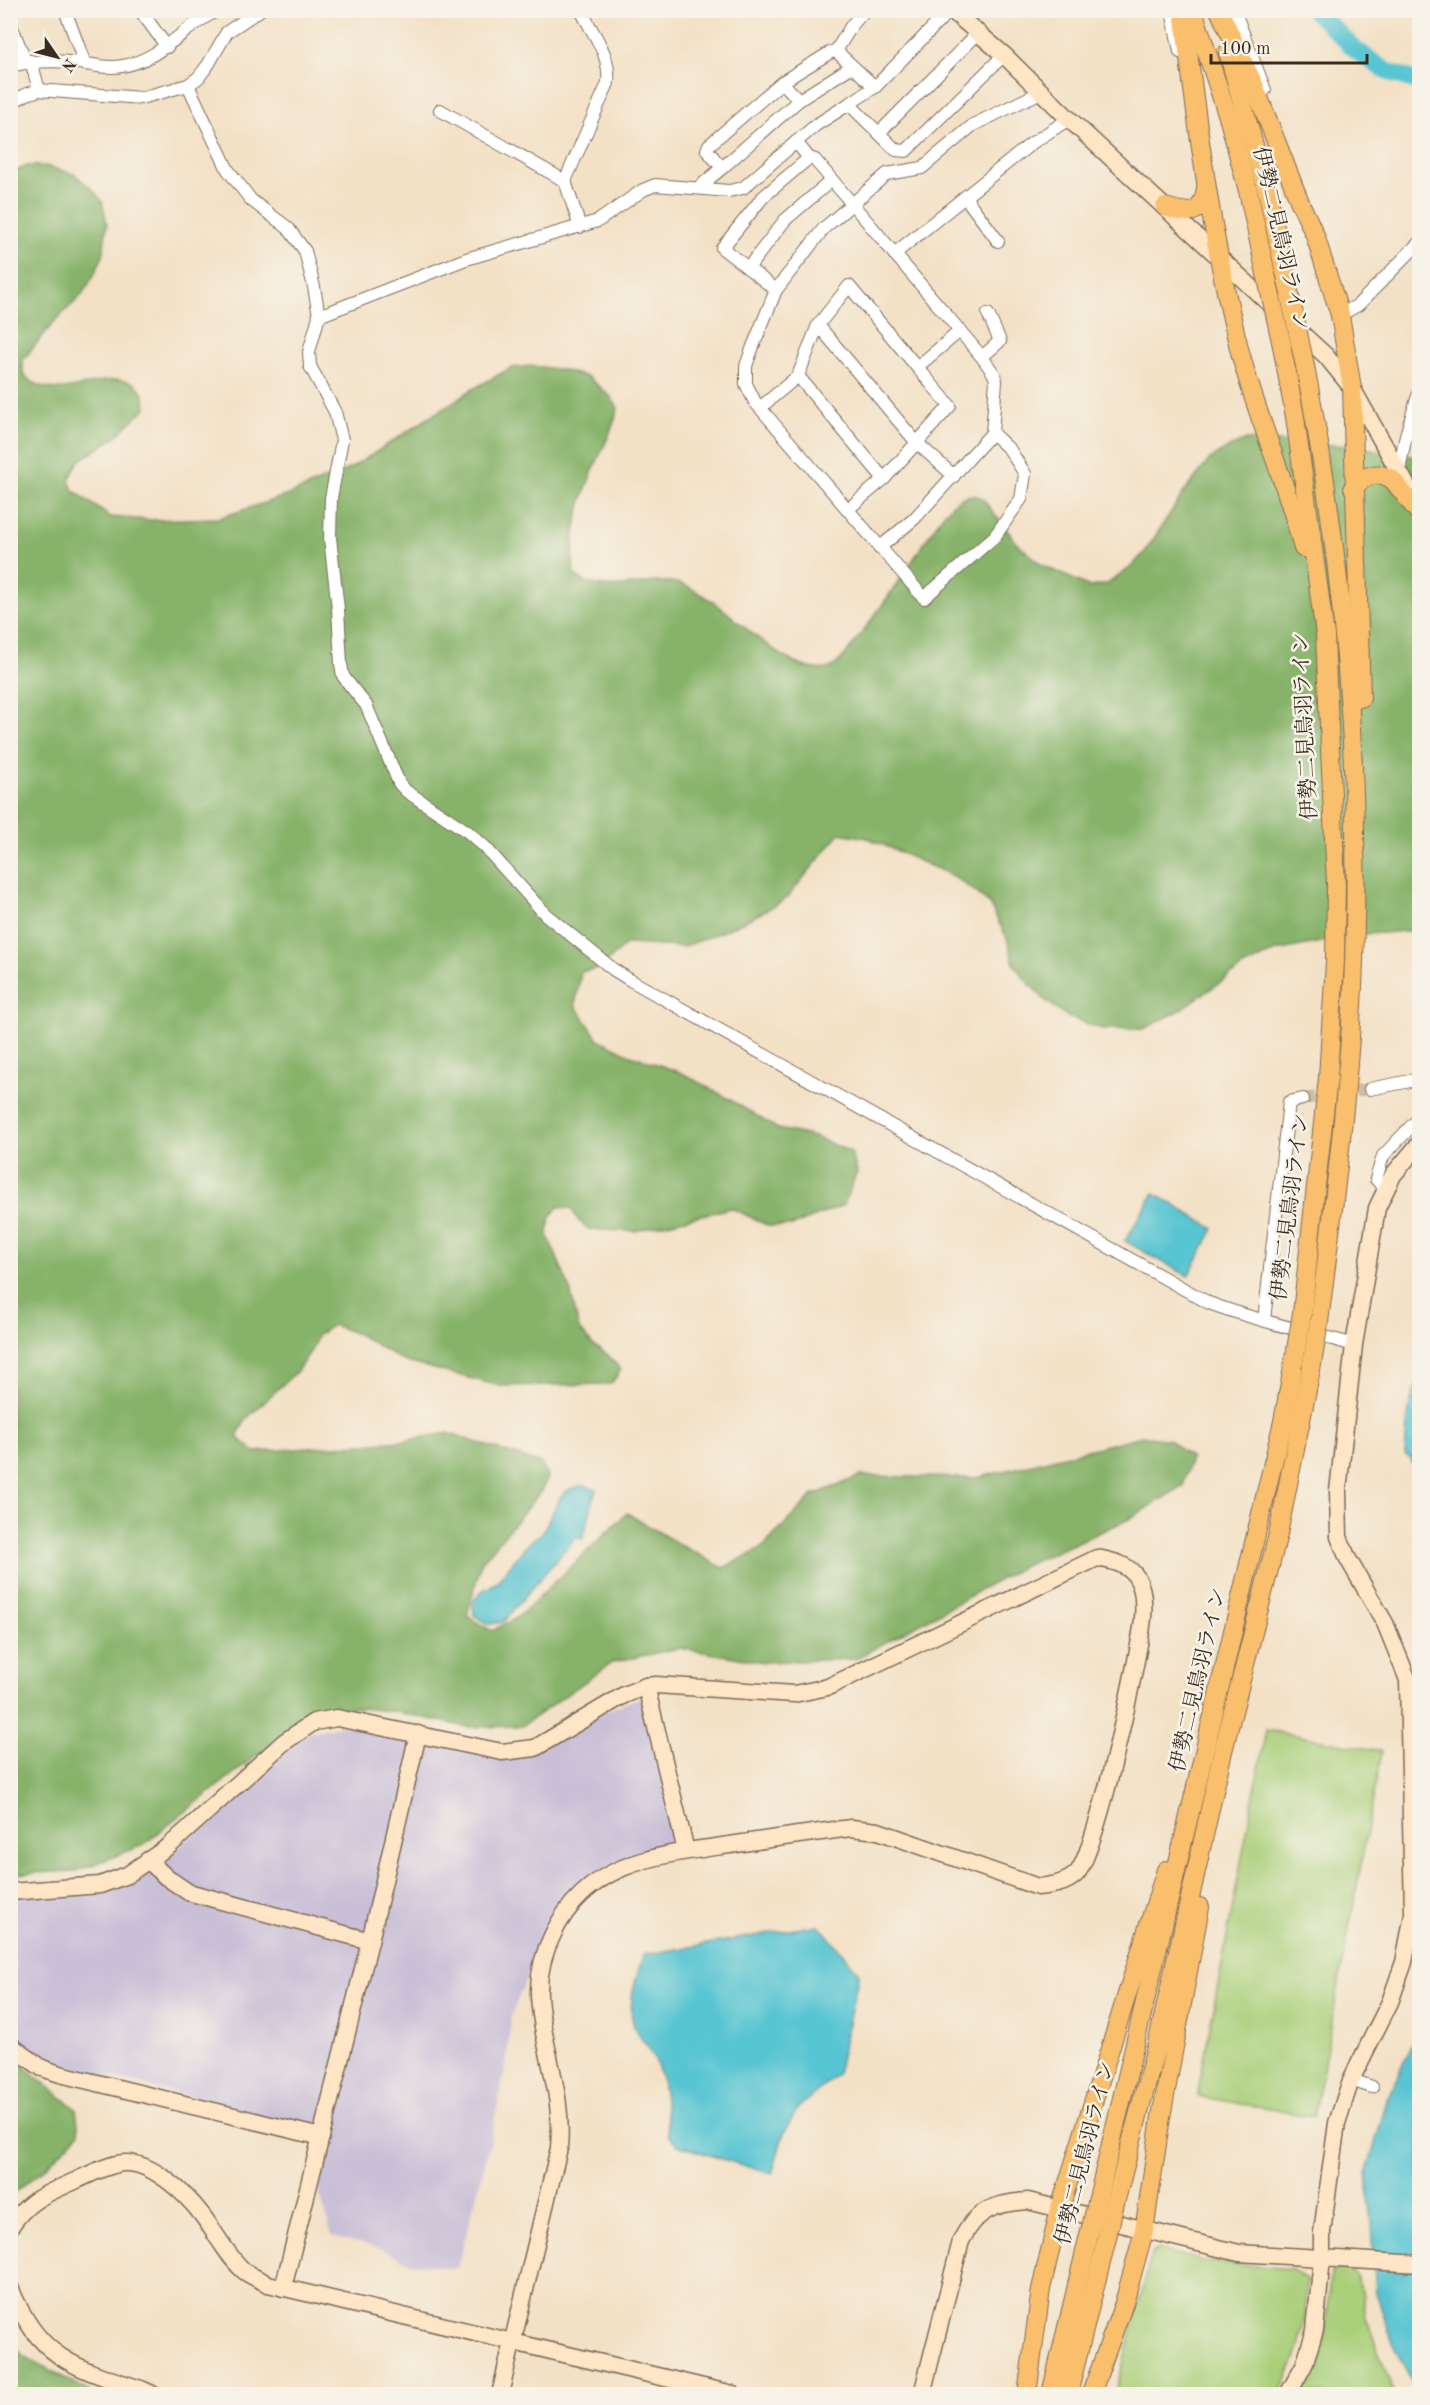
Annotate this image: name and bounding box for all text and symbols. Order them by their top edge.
north arrow [27,27,87,87]
scale bar [1211,27,1367,65]
text: 100 m [1220,40,1271,58]
text: N [57,55,78,75]
street label: 伊勢二見鳥羽ライン [1249,144,1313,333]
street label: 伊勢二見鳥羽ライン [1289,631,1321,821]
street label: 伊勢二見鳥羽ライン [1267,1112,1313,1302]
street label: 伊勢二見鳥羽ライン [1166,1585,1230,1774]
street label: 伊勢二見鳥羽ライン [1051,2059,1119,2247]

